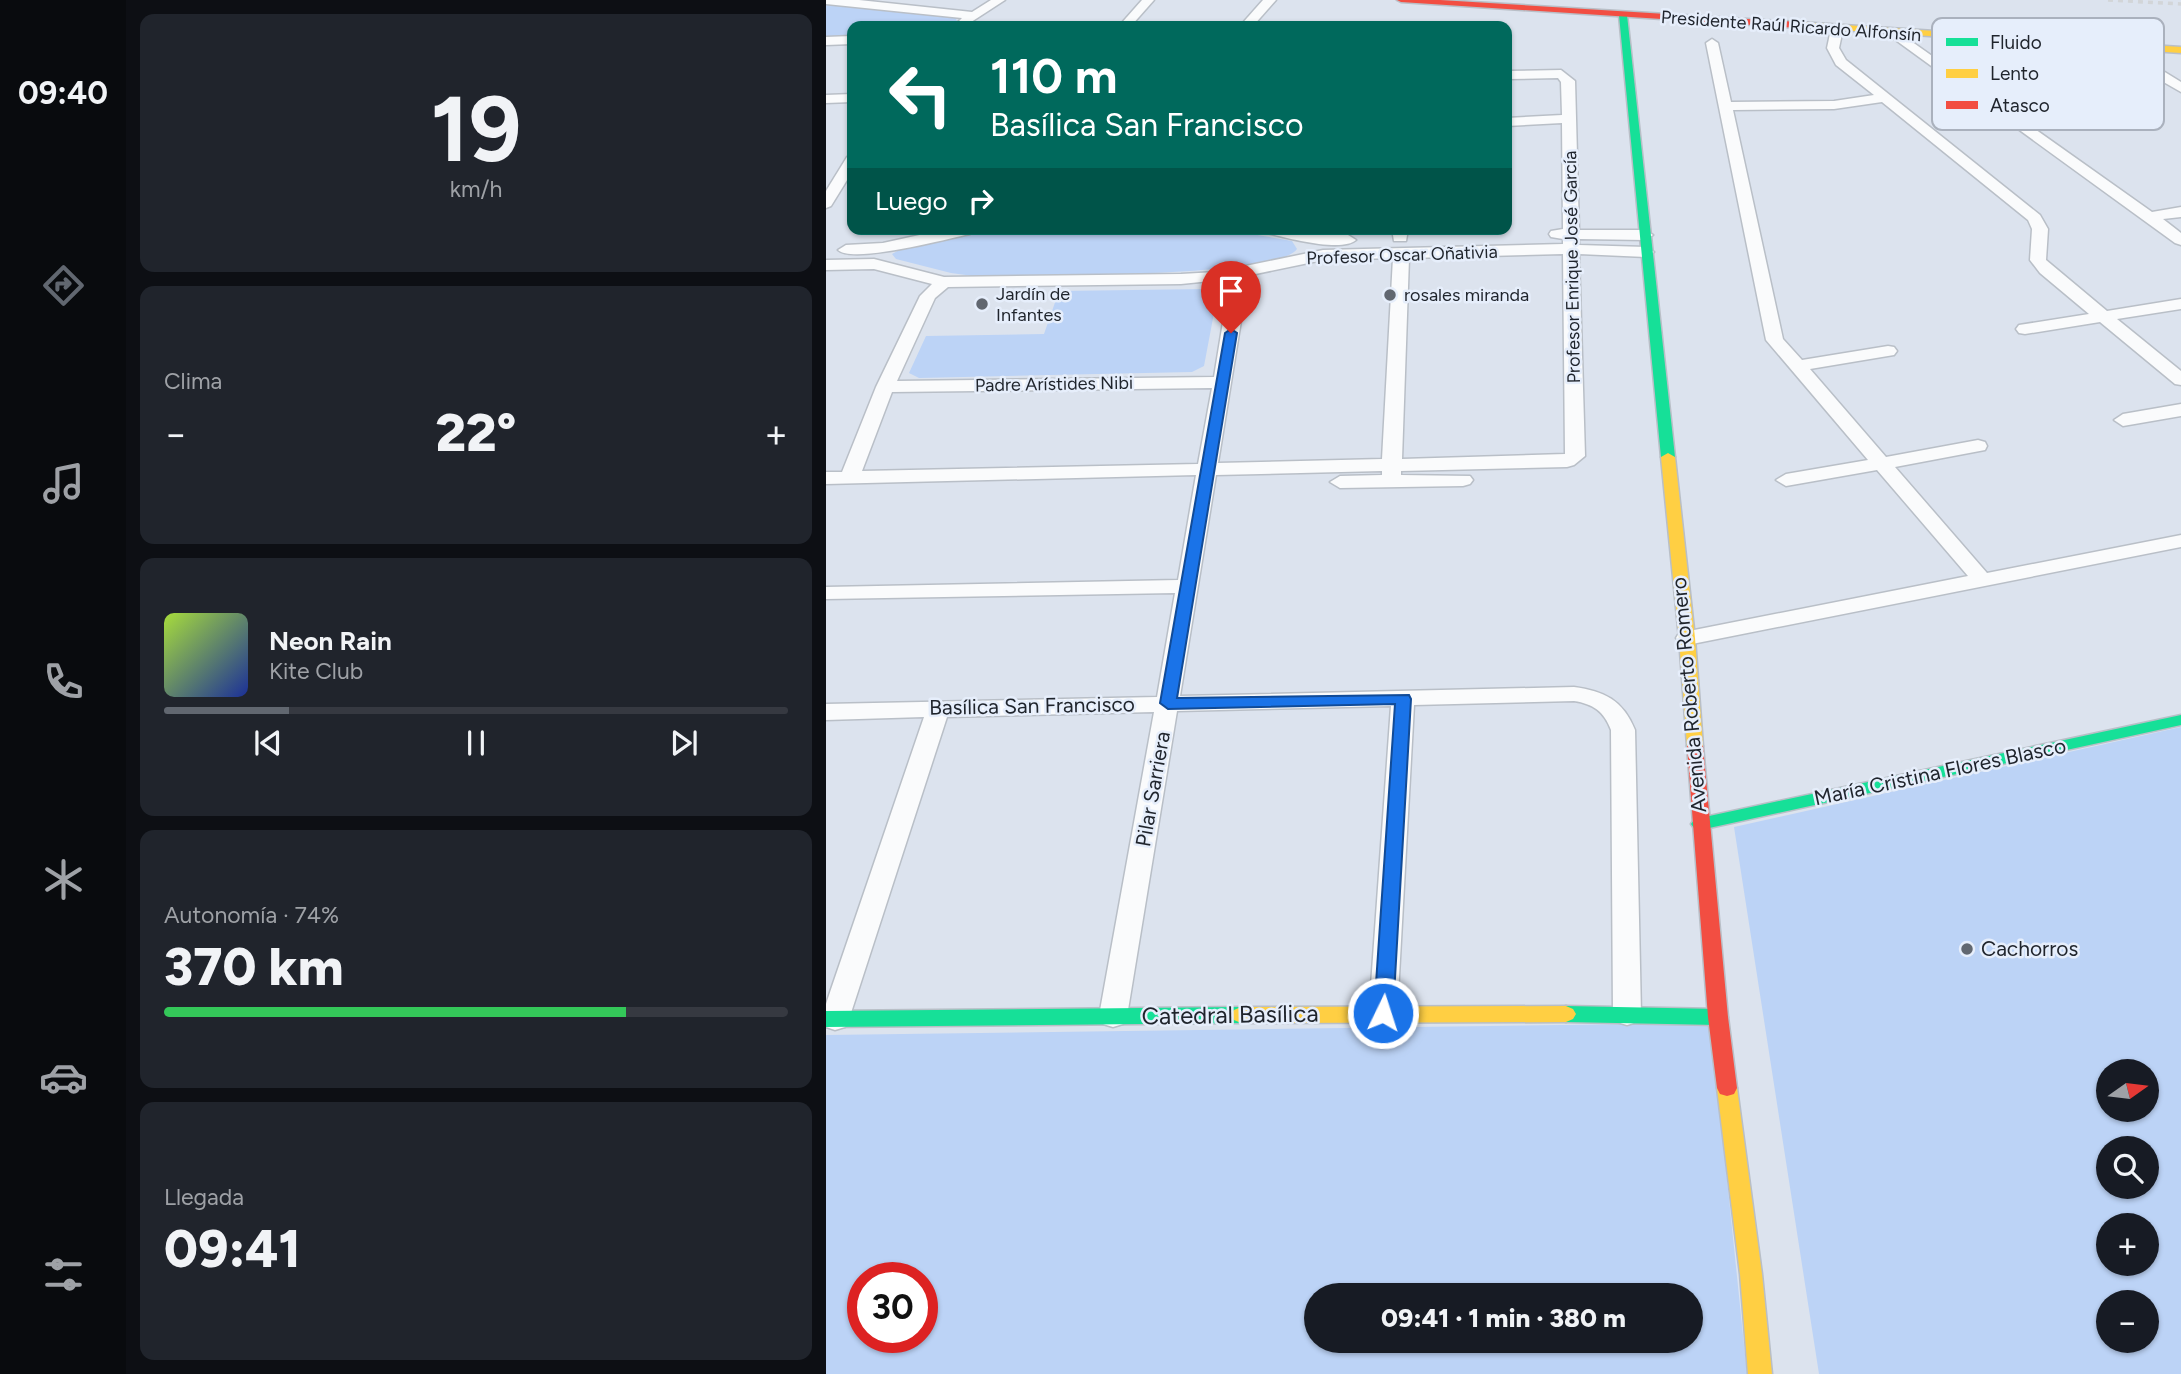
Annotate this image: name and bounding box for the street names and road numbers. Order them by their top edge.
street label: Presidente Raúl Ricardo Alfonsín [1660,6,1922,46]
street label: Profesor Enrique José García [1559,150,1585,384]
street label: Profesor Oscar Oñativia [1306,241,1498,269]
street label: Padre Arístides Nibi [975,372,1133,396]
street label: Avenida Roberto Romero [1666,576,1711,814]
street label: Basílica San Francisco [929,691,1135,720]
street label: Pilar Sarriera [1130,729,1175,848]
street label: María Cristina Flores Blasco [1812,733,2068,810]
street label: Catedral Basílica [1141,998,1319,1031]

